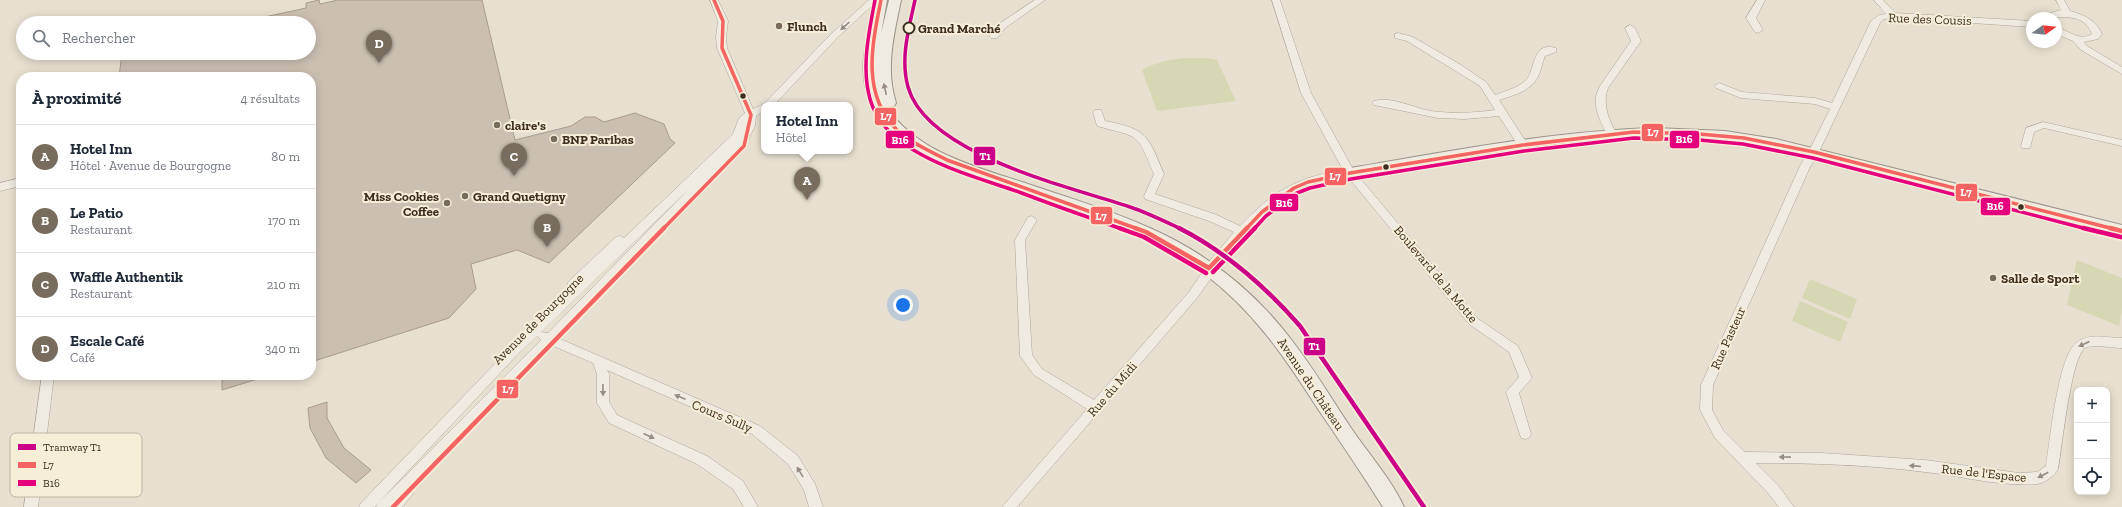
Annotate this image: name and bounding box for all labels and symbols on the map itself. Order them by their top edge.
street label: Rue des Cousis [1888,10,1972,28]
north arrow [2026,12,2062,48]
place label: Flunch [787,19,828,34]
marker: Flunch [774,21,784,31]
one-way arrow [840,21,850,31]
marker: Grand Marché [902,21,916,35]
place label: Grand Marché [918,21,1001,36]
pin: D [366,30,392,63]
one-way arrow [881,83,887,95]
unlabelled marker [738,91,748,101]
line badge: L7 [874,107,897,126]
text: L7 [880,110,892,123]
place label: claire's [505,118,546,133]
marker: claire's [492,120,502,130]
line badge: L7 [1641,123,1664,142]
text: L7 [1647,126,1659,139]
line badge: B16 [885,130,915,149]
line badge: B16 [1669,130,1700,149]
place label: BNP Paribas [562,132,634,147]
text: B16 [1675,133,1693,146]
marker: BNP Paribas [549,134,559,144]
text: B16 [891,134,909,147]
pin: C [501,143,527,176]
line badge: T1 [973,146,996,166]
text: T1 [979,150,991,163]
unlabelled marker [1381,162,1391,172]
pin: A [794,167,820,200]
line badge: L7 [1324,167,1347,186]
text: L7 [1329,170,1341,183]
line badge: L7 [1955,183,1978,202]
text: L7 [1960,186,1972,199]
place label: Miss Cookies Coffee [364,189,440,219]
place label: Grand Quetigny [473,189,566,204]
marker: Grand Quetigny [460,191,470,201]
line badge: B16 [1269,193,1299,212]
text: B16 [1275,197,1293,210]
line badge: B16 [1980,197,2011,216]
marker: Miss Cookies Coffee [442,198,452,208]
text: B16 [1986,200,2004,213]
unlabelled marker [2016,202,2026,212]
line badge: L7 [1090,206,1113,225]
text: L7 [1095,210,1107,223]
pin: B [534,214,560,247]
street label: Boulevard de la Motte [1391,222,1481,326]
street label: Avenue de Bourgogne [490,271,586,367]
place label: Salle de Sport [2001,271,2080,286]
marker: Salle de Sport [1988,273,1998,283]
your location [893,295,913,315]
street label: Rue Pasteur [1707,304,1749,372]
street label: Avenue du Château [1275,335,1348,434]
line badge: T1 [1303,337,1326,356]
text: T1 [1308,340,1320,353]
one-way arrow [2078,341,2089,347]
street label: Rue du Midi [1084,358,1140,419]
line badge: L7 [496,379,519,399]
text: L7 [502,383,514,396]
one-way arrow [600,384,606,397]
one-way arrow [674,394,686,401]
street label: Cours Sully [690,397,755,436]
legend [10,433,142,497]
one-way arrow [643,433,654,439]
text: Tramway T1 [43,441,102,454]
one-way arrow [1778,454,1791,460]
text: L7 [43,459,54,472]
street label: Rue de l'Espace [1941,461,2027,485]
one-way arrow [1909,462,1921,469]
one-way arrow [797,466,804,478]
one-way arrow [2037,472,2049,478]
text: B16 [43,477,60,490]

